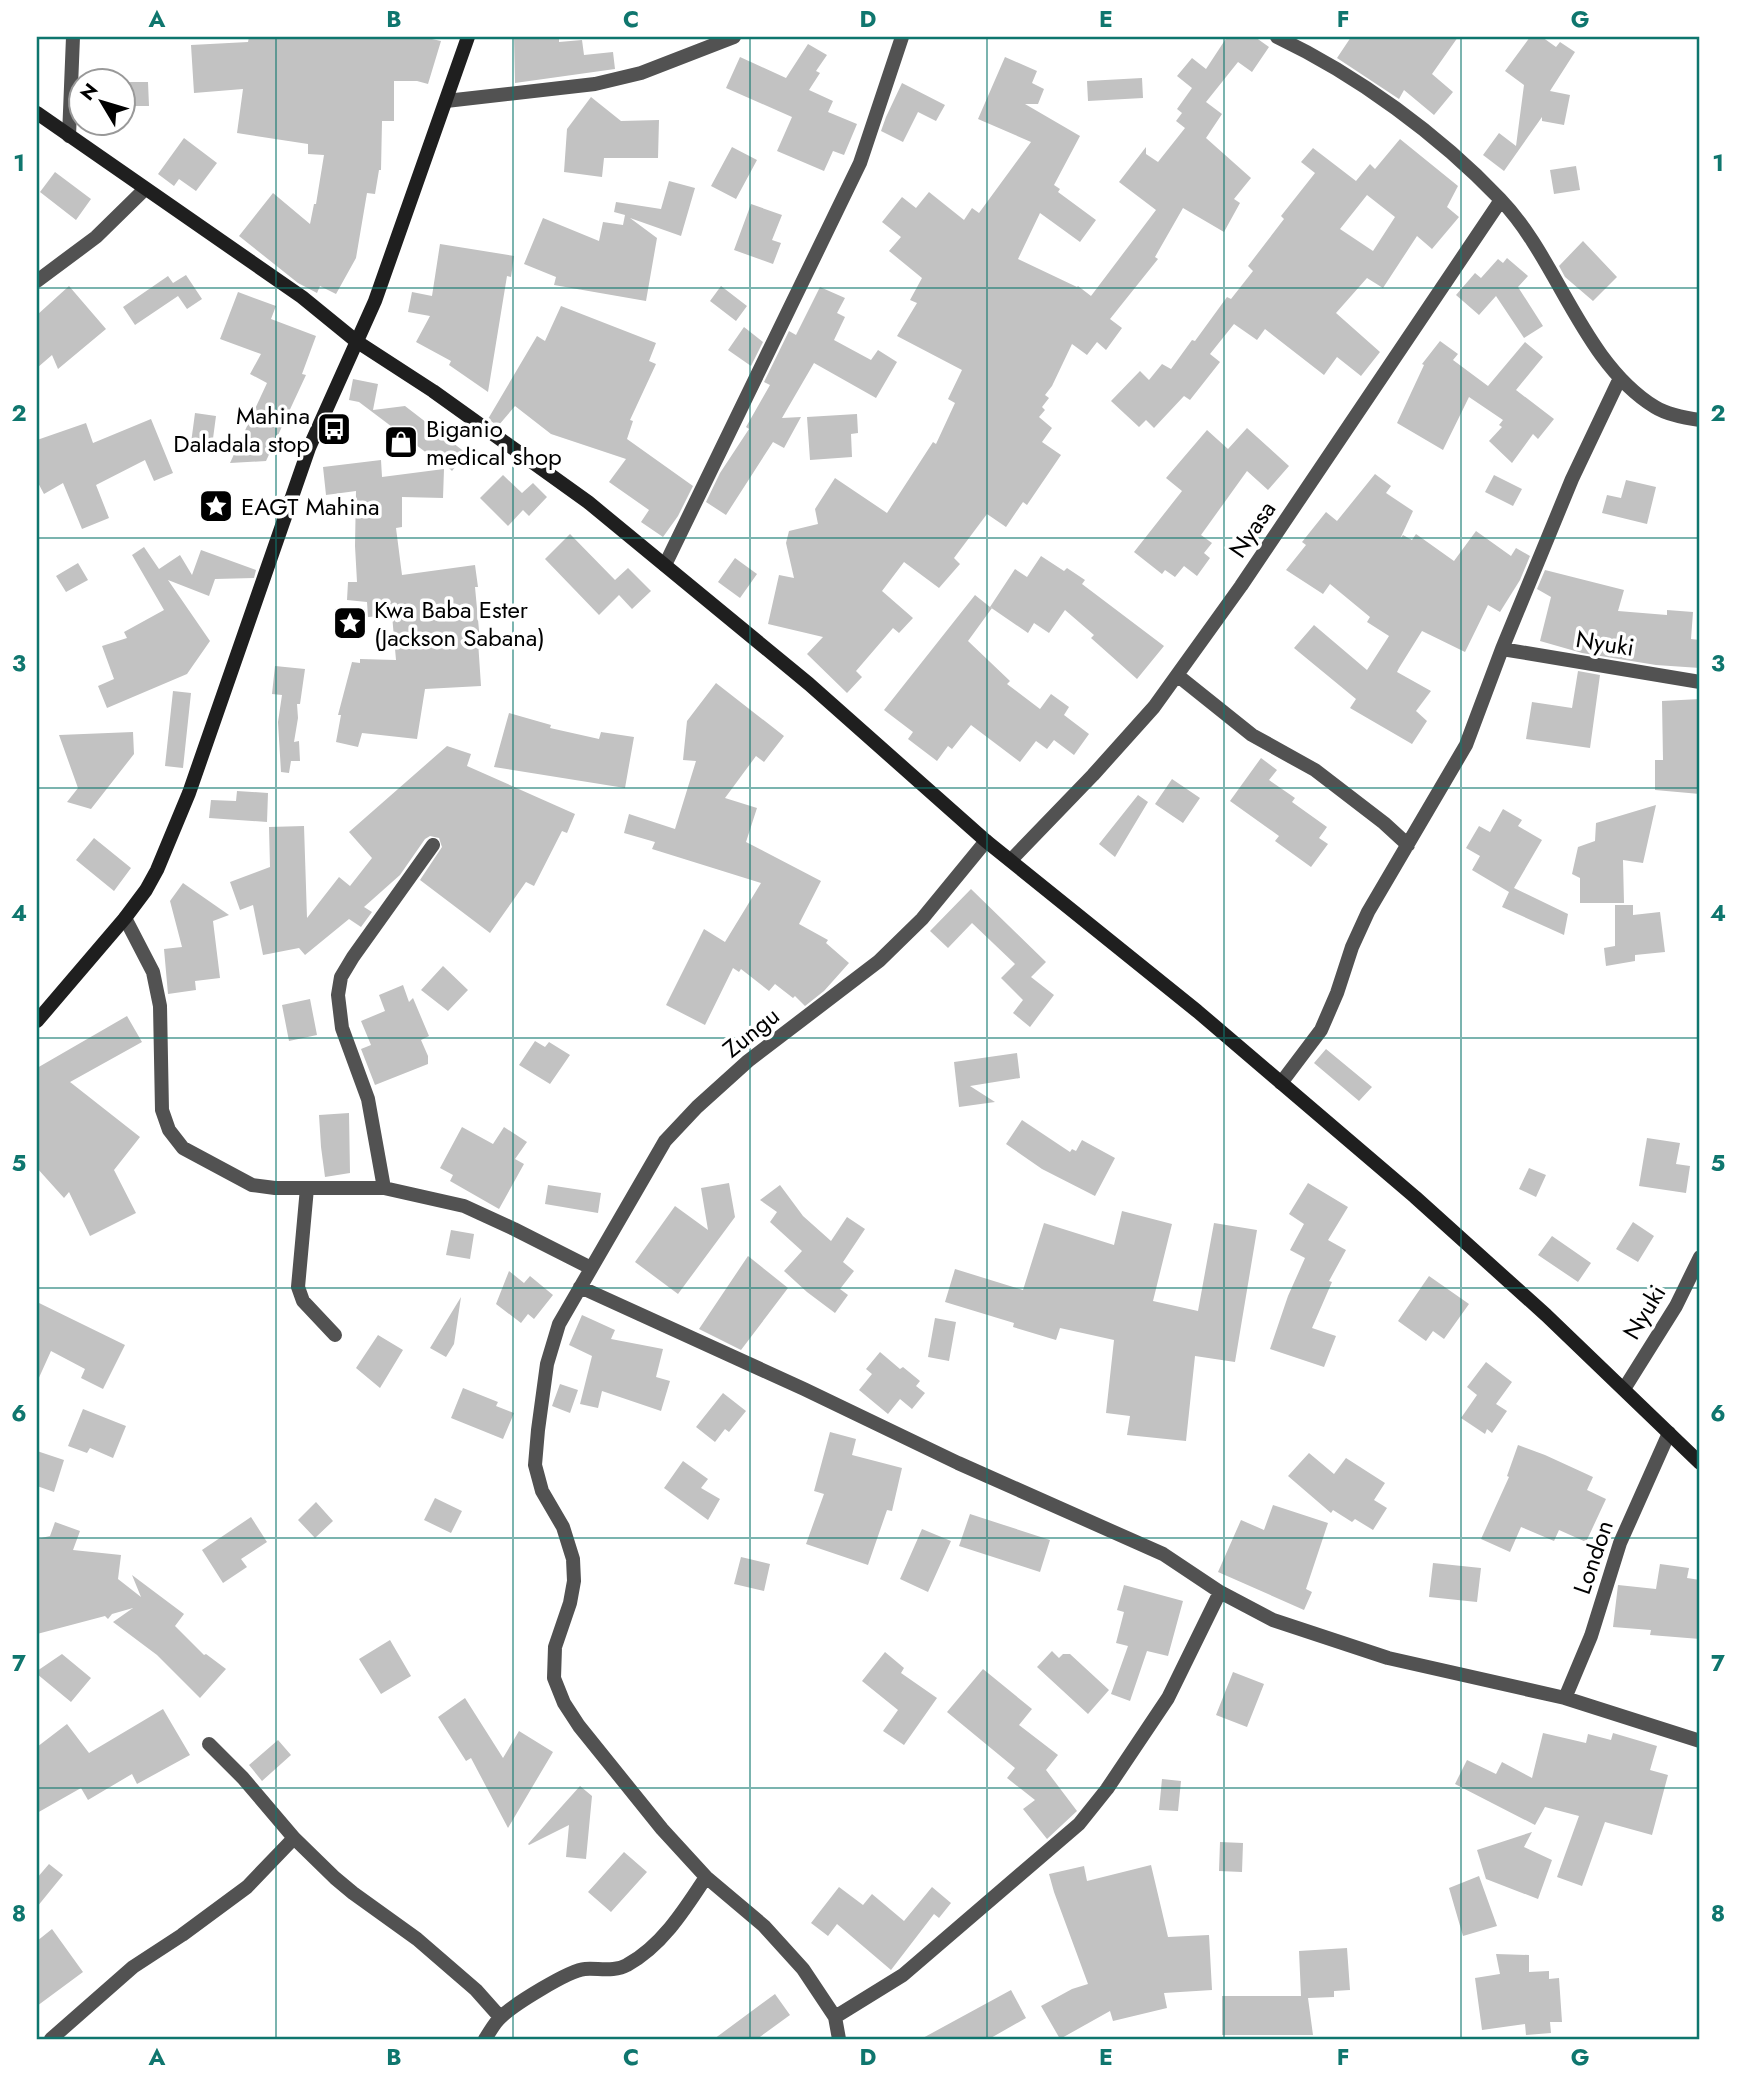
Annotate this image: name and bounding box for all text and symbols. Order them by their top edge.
text: A [148,2,166,36]
text: B [386,2,402,36]
text: C [623,2,639,36]
text: D [860,2,877,36]
text: E [1099,2,1113,36]
text: F [1337,2,1349,36]
text: G [1571,2,1589,36]
north arrow [66,66,136,136]
text: N [74,78,104,106]
text: 1 [13,146,25,180]
text: 1 [1712,146,1724,180]
text: 2 [11,396,27,430]
text: 2 [1710,396,1726,430]
place label: Mahina Daladala stop [173,398,310,461]
bus stop icon: Mahina Daladala stop [315,410,353,448]
place label: Biganio medical shop [426,411,562,474]
shop icon: Biganio medical shop [382,423,420,461]
place icon: EAGT Mahina [197,487,235,525]
place label: EAGT Mahina [241,489,380,524]
street label: Nyasa [1220,494,1284,564]
place label: Kwa Baba Ester (Jackson Sabana) [374,592,545,655]
place icon: Kwa Baba Ester (Jackson Sabana) [331,604,369,642]
street label: Nyuki [1573,621,1637,665]
text: 3 [12,646,26,680]
text: 3 [1711,646,1725,680]
text: 4 [11,896,27,930]
text: 4 [1710,896,1726,930]
street label: Zungu [715,998,787,1066]
text: 5 [12,1146,26,1180]
text: 5 [1711,1146,1725,1180]
street label: Nyuki [1614,1278,1674,1346]
text: 6 [11,1396,27,1430]
text: 6 [1710,1396,1726,1430]
street label: London [1564,1515,1622,1599]
text: 7 [12,1646,26,1680]
text: 7 [1711,1646,1725,1680]
text: 8 [12,1896,26,1930]
text: 8 [1711,1896,1725,1930]
text: A [148,2040,166,2074]
text: B [386,2040,402,2074]
text: C [623,2040,639,2074]
text: D [860,2040,877,2074]
text: E [1099,2040,1113,2074]
text: F [1337,2040,1349,2074]
text: G [1571,2040,1589,2074]

